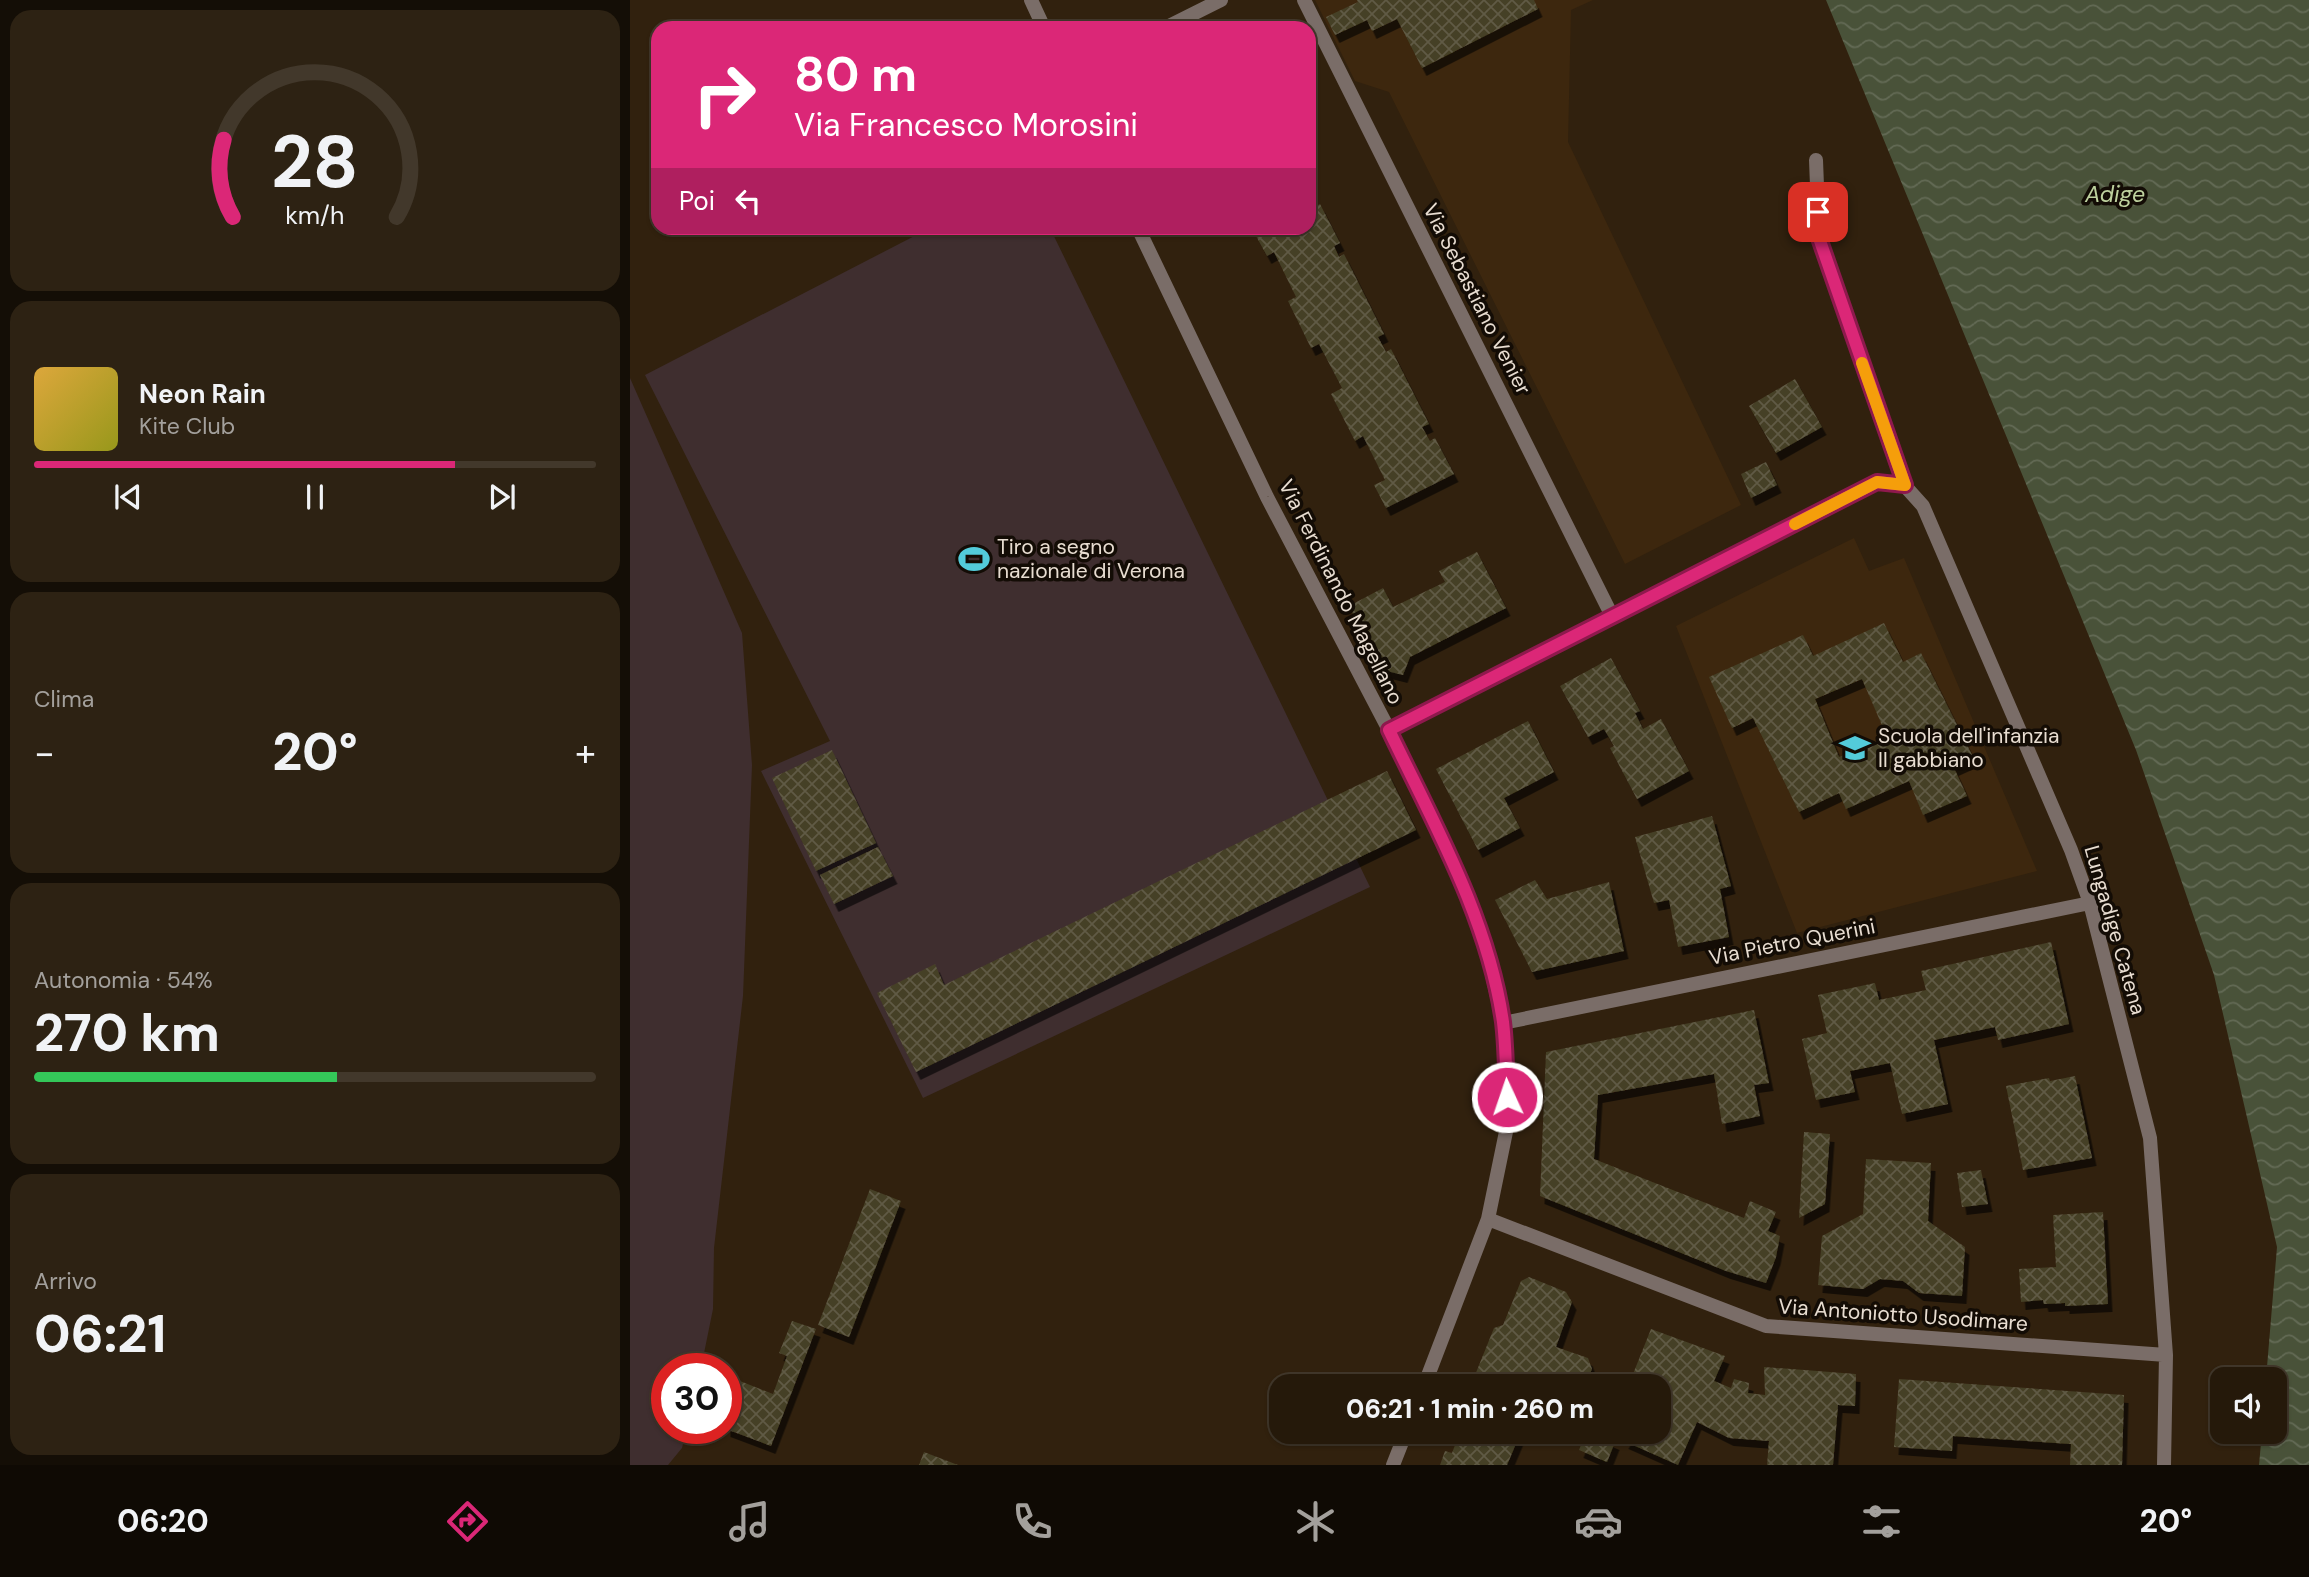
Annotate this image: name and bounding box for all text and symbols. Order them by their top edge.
text: 80 m [794,42,917,106]
icon: right [679,49,770,140]
text: Via Francesco Morosini [794,104,1138,146]
text: 28 [271,115,359,210]
water label: Adige [2084,179,2145,209]
icon: left [729,182,767,220]
pin [1788,182,1848,242]
text: Poi [679,184,715,218]
icon: arrive [1799,193,1837,231]
text: km/h [285,198,345,231]
street label: Via Sebastiano Venier [1417,199,1537,400]
text: Neon Rain [139,377,266,411]
text: Kite Club [139,411,235,441]
street label: Via Ferdinando Magellano [1272,475,1410,709]
icon: previous [109,478,147,516]
icon: pause [296,478,334,516]
icon: next [483,478,521,516]
place label: Tiro a segno nazionale di Verona [997,533,1185,585]
sports icon: Tiro a segno nazionale di Verona [957,542,991,576]
text: Clima [34,684,94,714]
text: 20° [272,718,358,786]
place label: Scuola dell'infanzia Il gabbiano [1878,722,2060,774]
text: − [34,728,55,778]
text: + [575,728,596,778]
school or university icon: Scuola dell'infanzia Il gabbiano [1838,731,1872,765]
street label: Lungadige Catena [2077,842,2153,1018]
street label: Via Pietro Querini [1707,912,1877,972]
text: Autonomia · 54% [34,965,213,995]
text: 270 km [34,999,220,1067]
position arrow [1470,1060,1544,1134]
text: Arrivo [34,1266,97,1296]
street label: Via Antoniotto Usodimare [1777,1292,2029,1338]
text: 06:21 [34,1300,167,1368]
speed limit sign: 30 [651,1353,742,1444]
map controls [2210,1367,2287,1444]
button: sound [2210,1367,2287,1444]
text: 06:21 · 1 min · 260 m [1346,1392,1594,1426]
icon: directions [443,1497,492,1546]
icon: music [725,1497,774,1546]
icon: phone [1008,1497,1057,1546]
icon: climate [1291,1497,1340,1546]
icon: car [1574,1497,1623,1546]
icon: filters [1857,1497,1906,1546]
text: 06:20 [117,1500,209,1542]
text: 20° [2140,1500,2192,1542]

